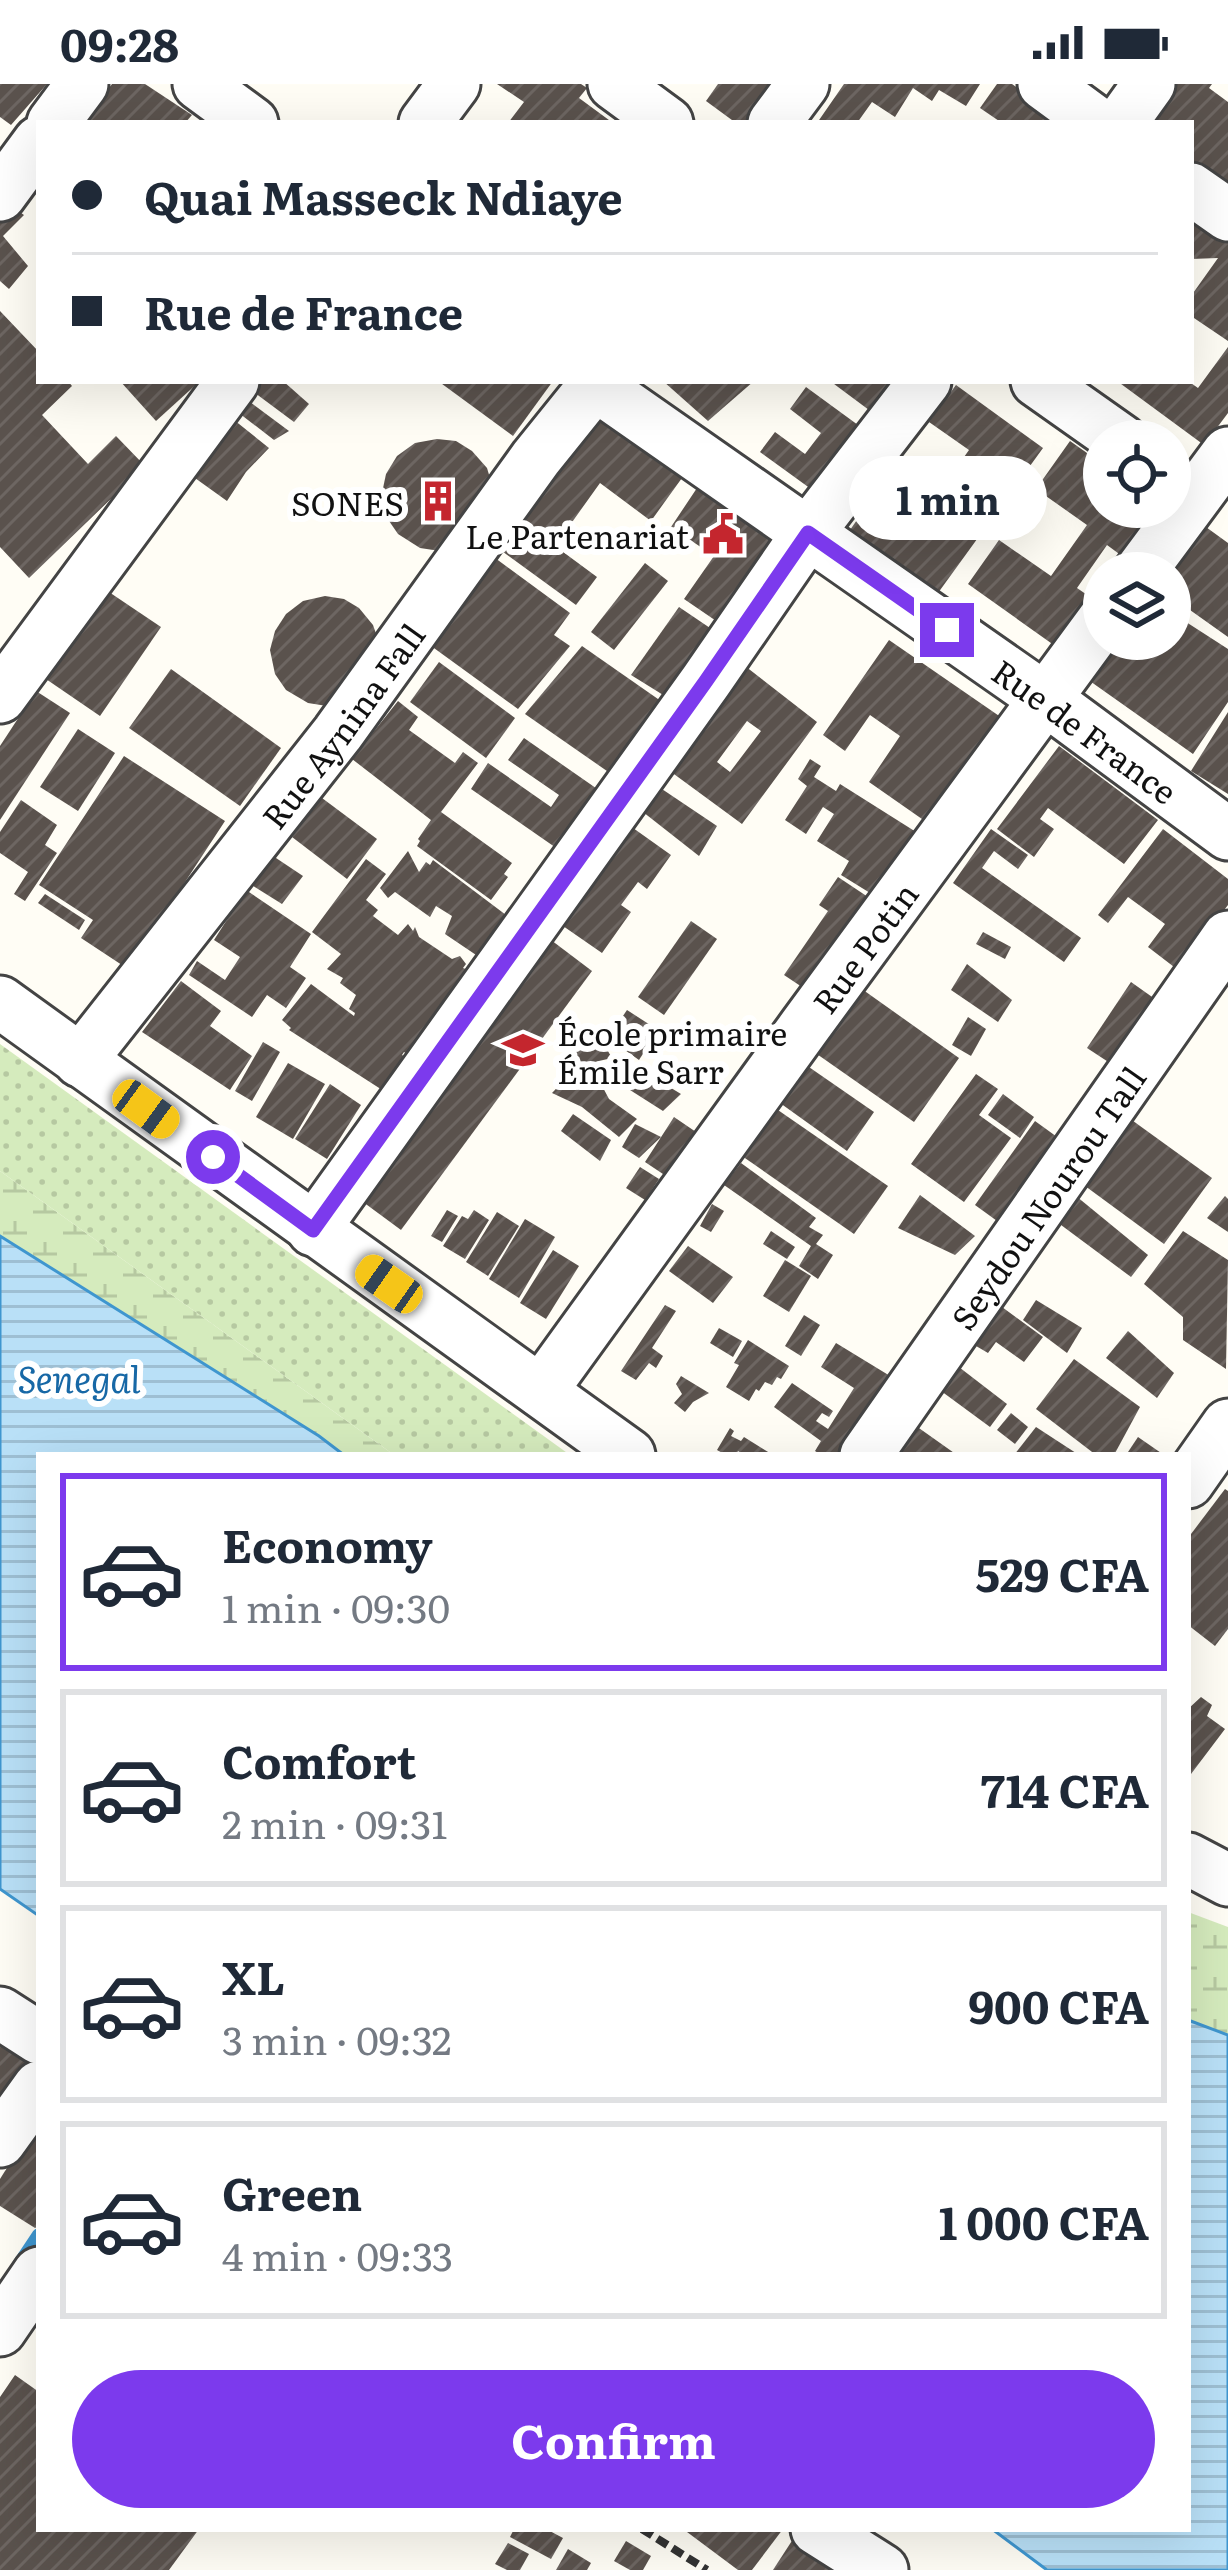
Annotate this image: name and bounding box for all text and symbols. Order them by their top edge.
text: 09:28 [60,9,179,76]
text: Quai Masseck Ndiaye [144,162,623,229]
text: Rue de France [144,277,463,344]
map controls [1083,420,1191,660]
button: locate [1083,420,1191,528]
callout: 1 min [848,456,1046,540]
text: 1 min [896,469,1000,527]
place label: SONES [291,477,404,526]
building icon: SONES [415,478,461,524]
place label: Le Partenariat [465,510,690,559]
public building icon: Le Partenariat [700,511,746,557]
button: layers [1083,552,1191,660]
route end [920,603,974,657]
street label: Rue Aynina Fall [248,612,435,838]
street label: Rue de France [983,645,1188,814]
street label: Rue Potin [799,871,928,1022]
place label: École primaire Émile Sarr [557,1007,787,1094]
school or university icon: École primaire Émile Sarr [500,1027,546,1073]
street label: Seydou Nourou Tall [937,1055,1156,1338]
car [106,1073,186,1145]
route start [186,1130,240,1184]
car [349,1249,429,1319]
water label: Senegal [18,1351,141,1404]
text: Economy [222,1510,433,1577]
icon: car [78,1518,186,1626]
text: 529 CFA [975,1539,1149,1606]
text: 1 min · 09:30 [222,1577,450,1635]
text: Comfort [222,1726,416,1793]
icon: car [78,1734,186,1842]
text: 714 CFA [981,1755,1149,1822]
text: 2 min · 09:31 [222,1793,447,1851]
text: XL [222,1942,285,2009]
icon: car [78,1950,186,2058]
text: 900 CFA [968,1971,1149,2038]
text: 3 min · 09:32 [222,2009,451,2067]
text: Green [222,2158,362,2225]
icon: car [78,2166,186,2274]
text: 1 000 CFA [939,2187,1149,2254]
text: 4 min · 09:33 [222,2225,453,2283]
button: Confirm [72,2370,1155,2508]

